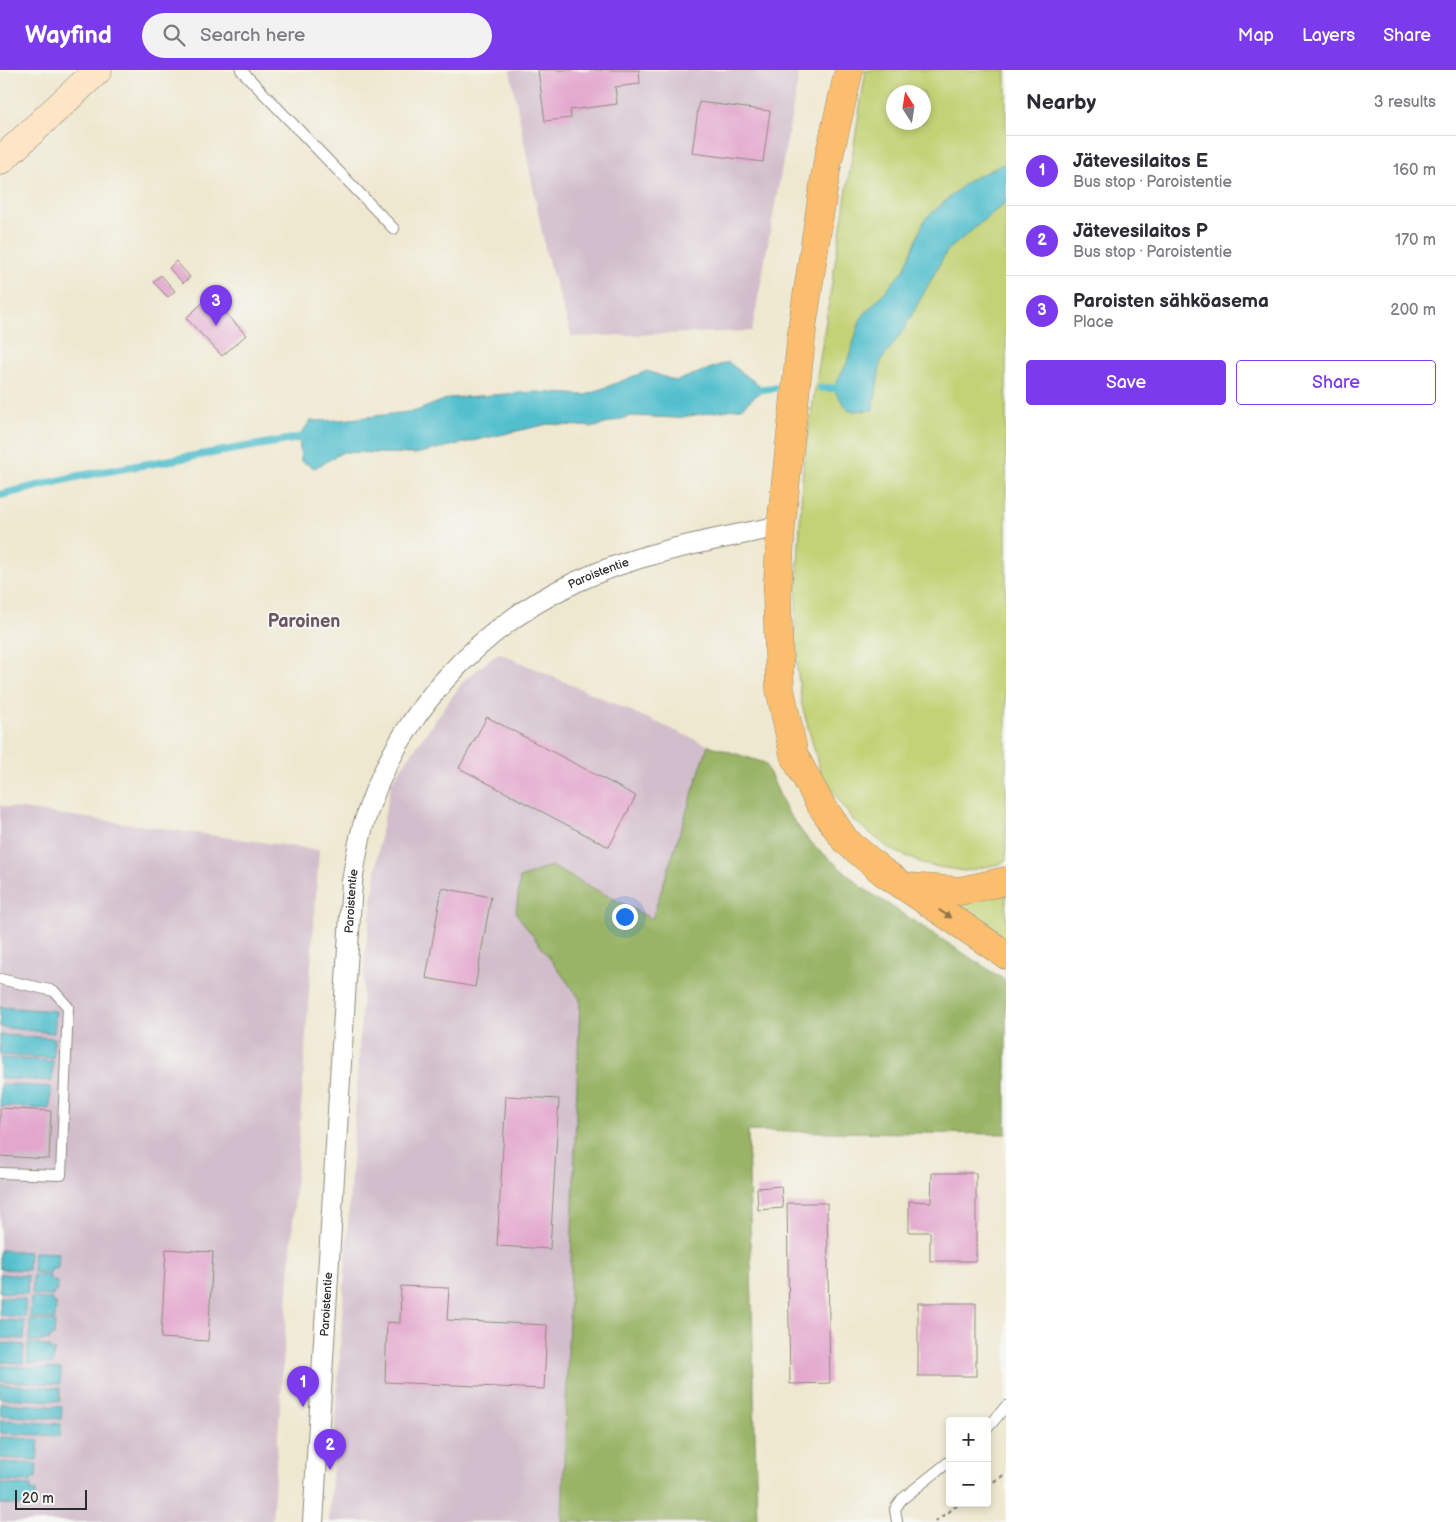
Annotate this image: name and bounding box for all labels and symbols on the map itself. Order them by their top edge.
north arrow [886,85,931,130]
pin: 3 [200,285,232,326]
street label: Paroistentie [566,555,631,593]
district label: Paroinen [268,611,340,632]
street label: Paroistentie [342,868,362,934]
your location [612,904,638,930]
one-way arrow [938,909,952,919]
street label: Paroistentie [317,1272,336,1337]
pin: 1 [287,1366,319,1407]
pin: 2 [314,1429,346,1470]
scale bar [15,1487,88,1510]

